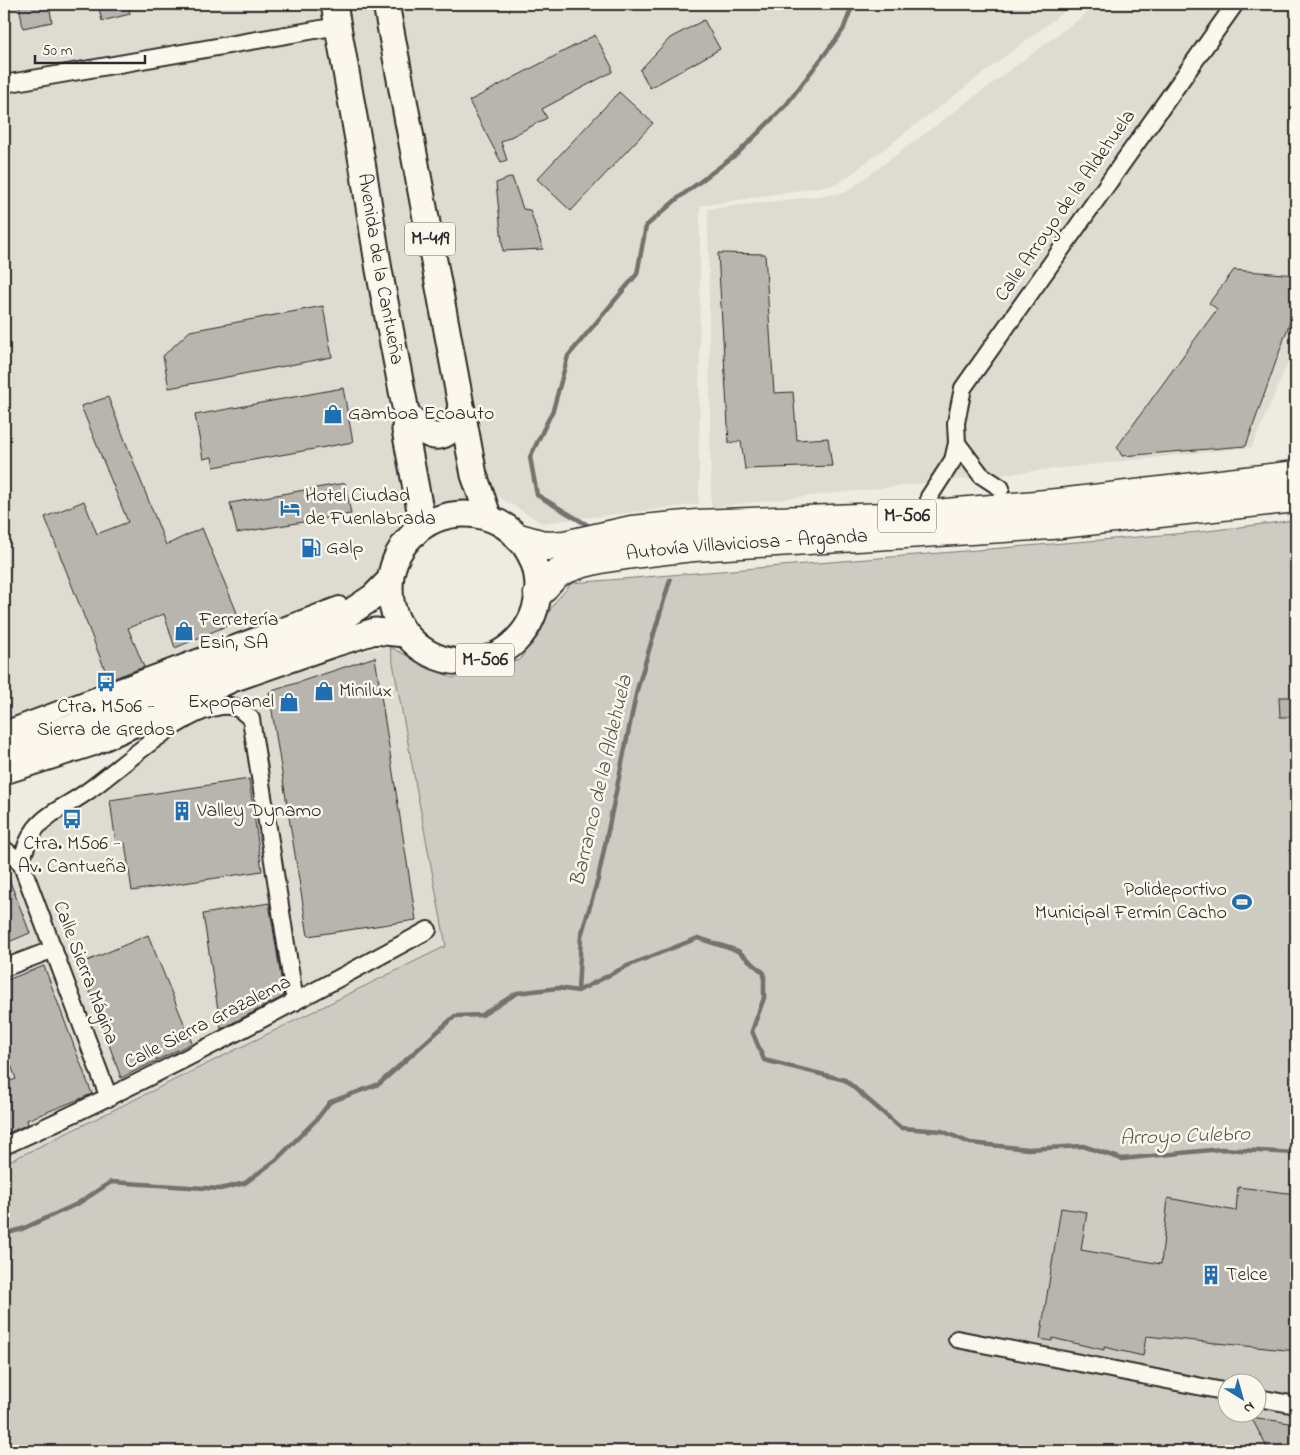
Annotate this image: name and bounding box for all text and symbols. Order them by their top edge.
scale bar [35,32,145,64]
text: 50 m [42,40,73,62]
street label: Calle Arroyo de la Aldehuela [988,104,1144,308]
street label: Avenida de la Cantueña [349,171,411,367]
road number: M-419 [405,222,455,255]
place label: Gamboa Ecoauto [348,400,494,429]
shop icon: Gamboa Ecoauto [322,403,344,425]
place label: Hotel Ciudad de Fuenlabrada [305,482,436,534]
hotel icon: Hotel Ciudad de Fuenlabrada [279,497,301,519]
road number: M-506 [878,500,936,532]
street label: Autovía Villaviciosa - Arganda [624,522,869,569]
place label: Galp [326,534,364,563]
fuel station icon: Galp [300,537,322,559]
place label: Ferretería Esin, SA [198,606,279,658]
shop icon: Ferretería Esin, SA [173,620,195,642]
road number: M-506 [456,644,514,676]
bus stop icon: Ctra. M506 - Sierra de Gredos [95,671,117,693]
water label: Barranco de la Aldehuela [563,672,641,890]
place label: Minilux [339,677,392,706]
shop icon: Minilux [313,680,335,702]
place label: Expopanel [188,688,274,717]
shop icon: Expopanel [278,691,300,713]
place label: Ctra. M506 - Sierra de Gredos [37,693,175,745]
place label: Valley Dynamo [196,797,321,826]
building icon: Valley Dynamo [171,800,193,822]
bus stop icon: Ctra. M506 - Av. Cantueña [61,808,83,830]
place label: Ctra. M506 - Av. Cantueña [18,830,126,882]
place label: Polideportivo Municipal Fermín Cacho [1035,876,1227,928]
sports icon: Polideportivo Municipal Fermín Cacho [1231,891,1253,913]
street label: Calle Sierra Mágina [43,897,126,1049]
street label: Calle Sierra Grazalema [120,968,296,1078]
water label: Arroyo Culebro [1119,1120,1252,1154]
place label: Telce [1226,1261,1268,1290]
building icon: Telce [1200,1264,1222,1286]
north arrow [1218,1372,1268,1422]
text: N [1239,1396,1259,1418]

